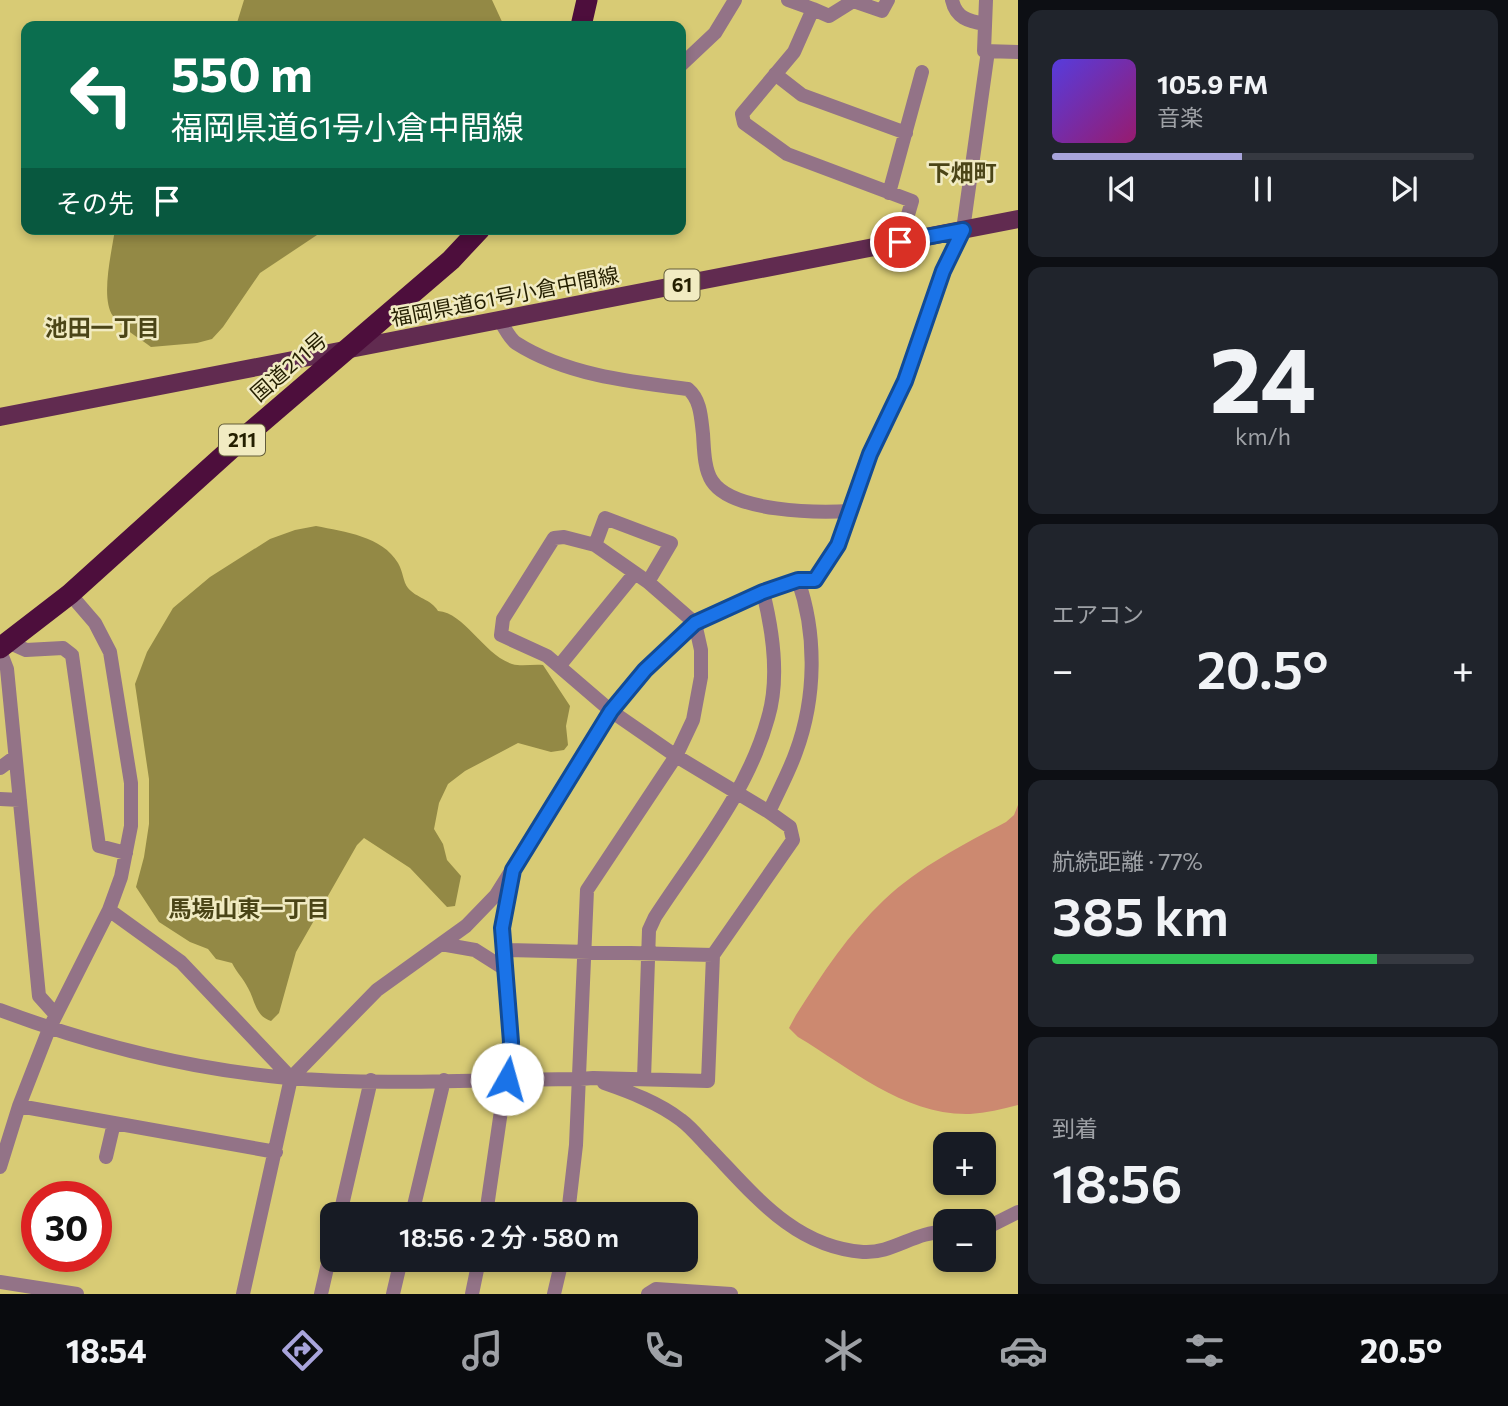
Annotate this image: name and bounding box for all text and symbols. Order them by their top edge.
text: 550 m [171,42,313,102]
icon: left [56,49,147,140]
text: 105.9 FM [1157,68,1268,99]
text: 音楽 [1157,103,1203,131]
text: 福岡県道61号小倉中間線 [171,106,524,146]
district label: 下畑町 [928,158,997,186]
icon: previous [1103,170,1141,208]
icon: pause [1244,170,1282,208]
icon: next [1385,170,1423,208]
icon: arrive [148,182,186,220]
text: その先 [56,187,134,218]
pin [870,212,930,272]
icon: arrive [881,223,919,261]
street label: 福岡県道61号小倉中間線 [389,261,621,330]
road number: 61 [664,270,700,300]
district label: 池田一丁目 [45,313,160,341]
text: 24 [1210,320,1316,432]
street label: 国道211号 [245,326,331,406]
text: km/h [1235,422,1291,450]
road number: 211 [219,424,265,456]
text: エアコン [1052,600,1144,628]
text: 20.5° [1197,636,1328,700]
text: − [1052,645,1074,692]
text: + [1452,645,1474,692]
text: 航続距離 · 77% [1052,847,1203,875]
text: 385 km [1052,883,1229,947]
district label: 馬場山東一丁目 [169,894,330,922]
position arrow [470,1042,544,1116]
text: 到着 [1052,1114,1098,1142]
map controls [933,1132,996,1272]
button: + [933,1132,996,1195]
text: 18:56 [1052,1150,1182,1214]
speed limit sign: 30 [21,1181,112,1272]
button: − [933,1209,996,1272]
text: 18:56 · 2 分 · 580 m [399,1221,619,1252]
icon: directions [278,1326,327,1375]
icon: music [458,1326,507,1375]
icon: phone [639,1326,688,1375]
icon: climate [819,1326,868,1375]
icon: car [999,1326,1048,1375]
icon: filters [1180,1326,1229,1375]
text: 18:54 [66,1330,147,1370]
text: 20.5° [1360,1330,1442,1370]

